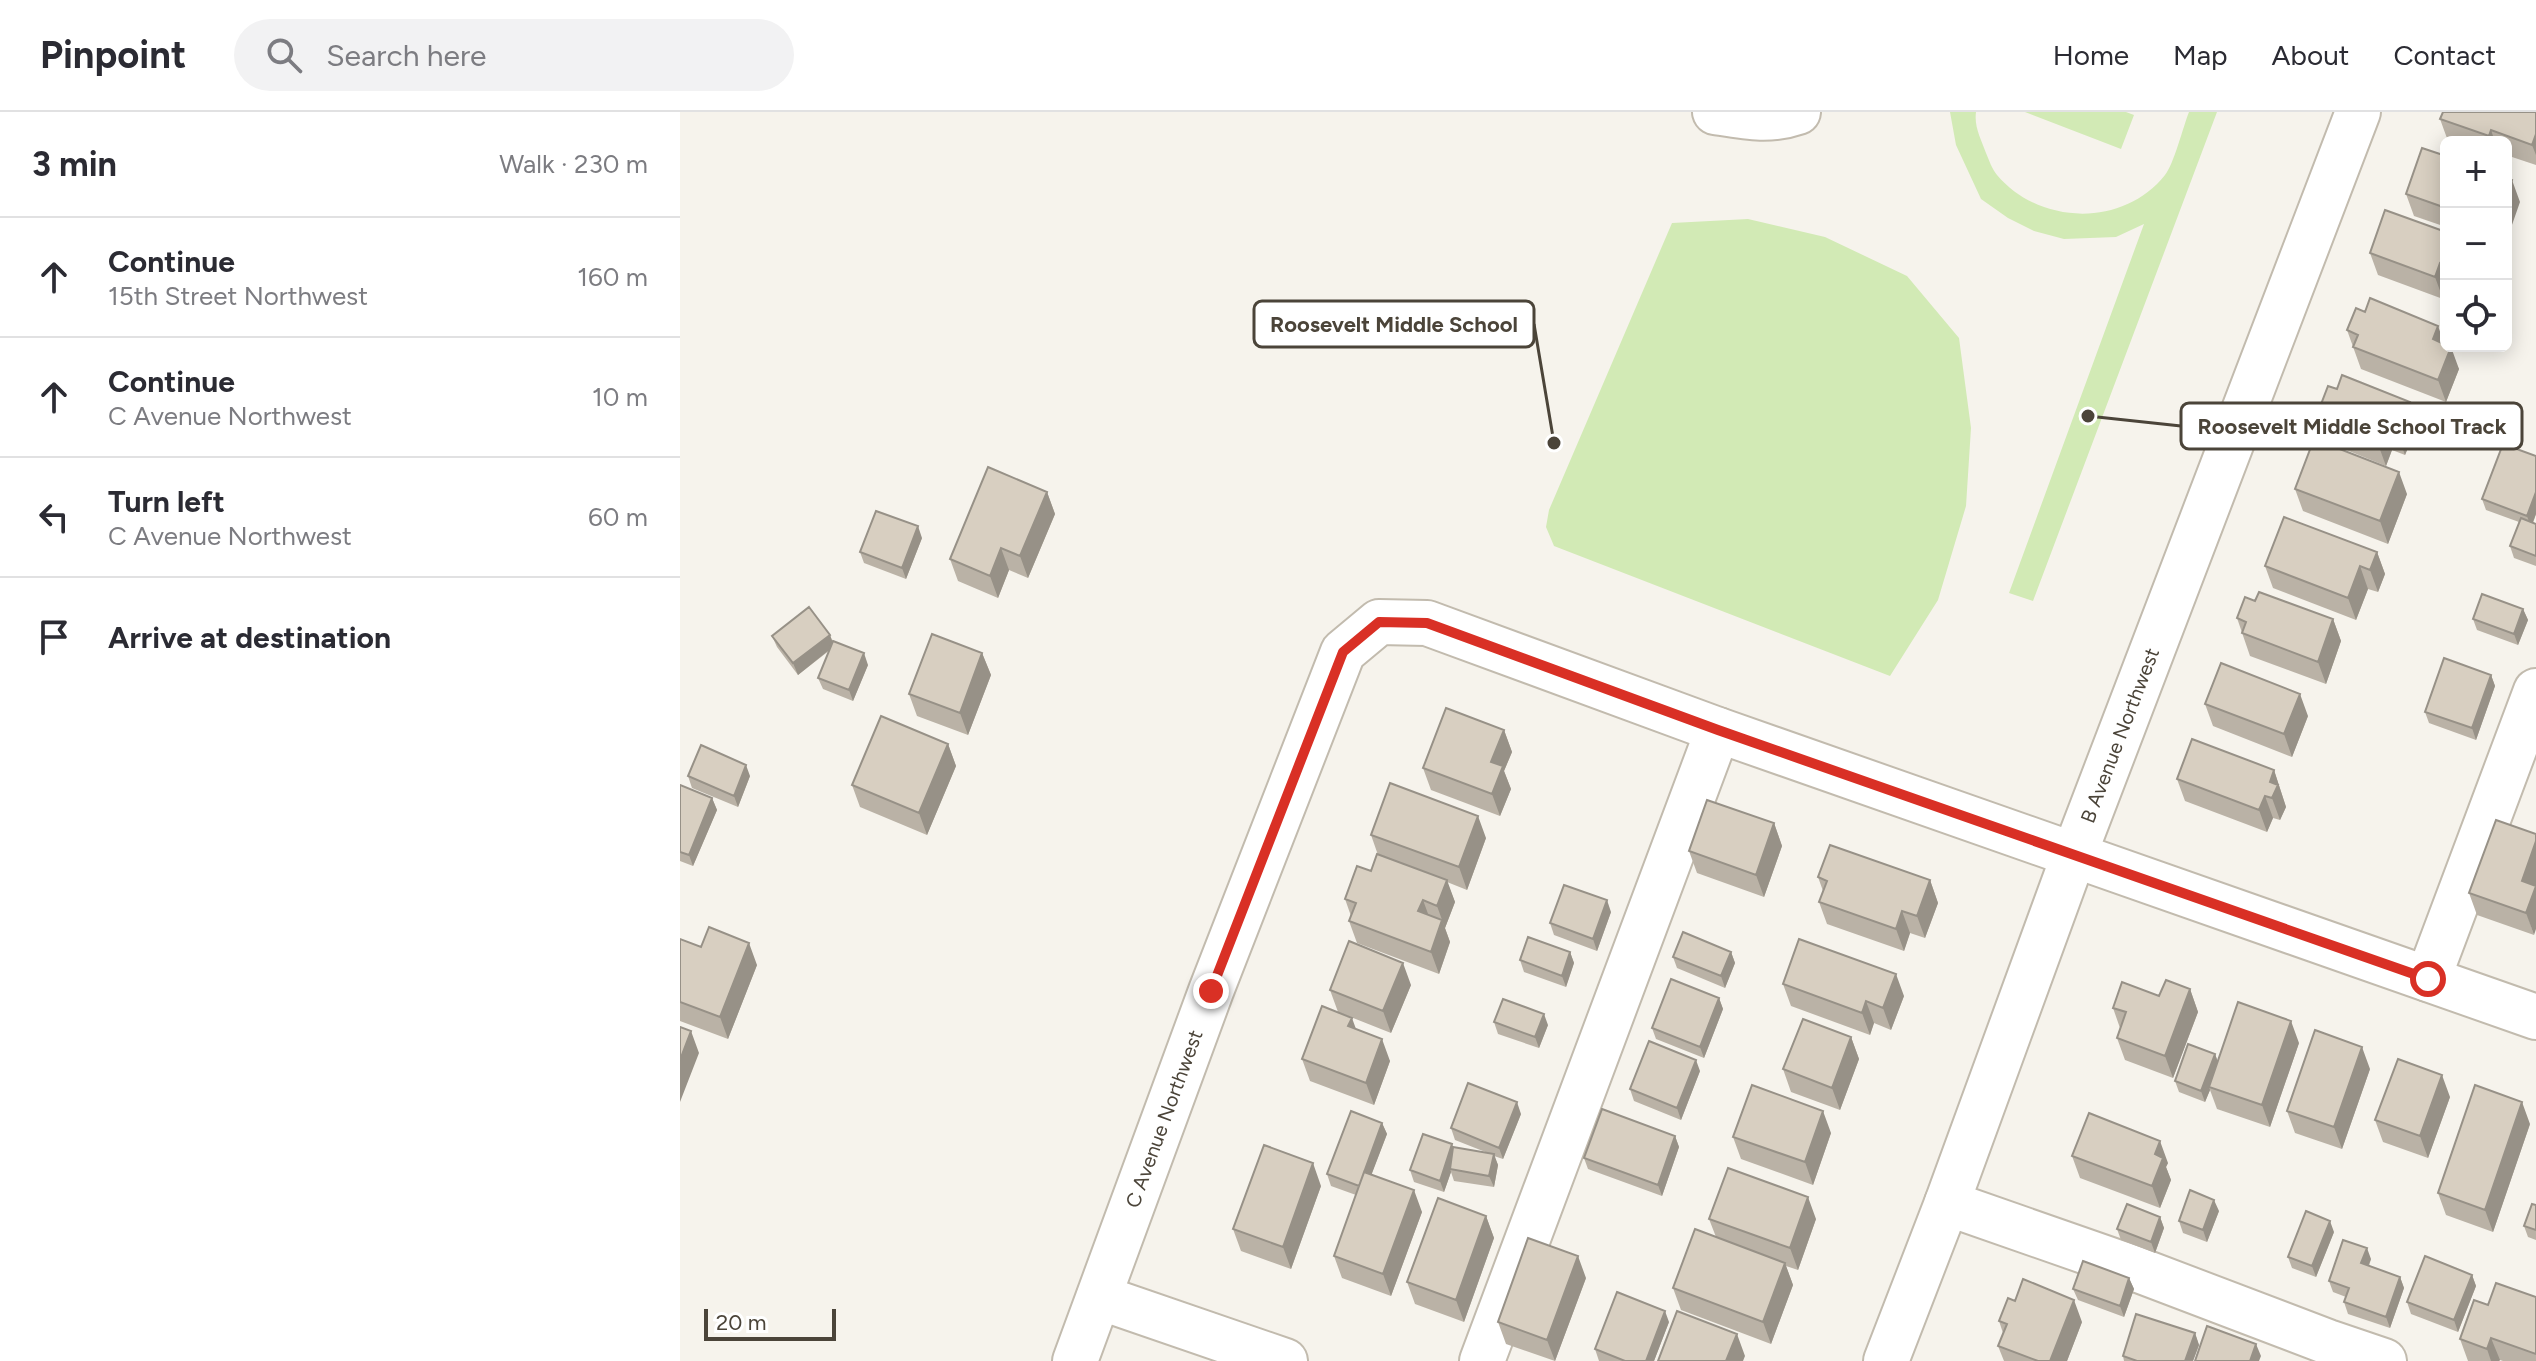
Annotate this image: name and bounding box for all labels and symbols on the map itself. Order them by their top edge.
callout: Roosevelt Middle School [1254,301,1534,347]
text: Roosevelt Middle School [1270,311,1518,338]
callout: Roosevelt Middle School Track [2181,403,2522,449]
text: Roosevelt Middle School Track [2198,413,2507,440]
street label: B Avenue Northwest [2075,644,2164,826]
route start [2410,961,2446,997]
route end [1193,973,1229,1009]
street label: C Avenue Northwest [1120,1027,1208,1211]
scale bar [704,1305,836,1341]

